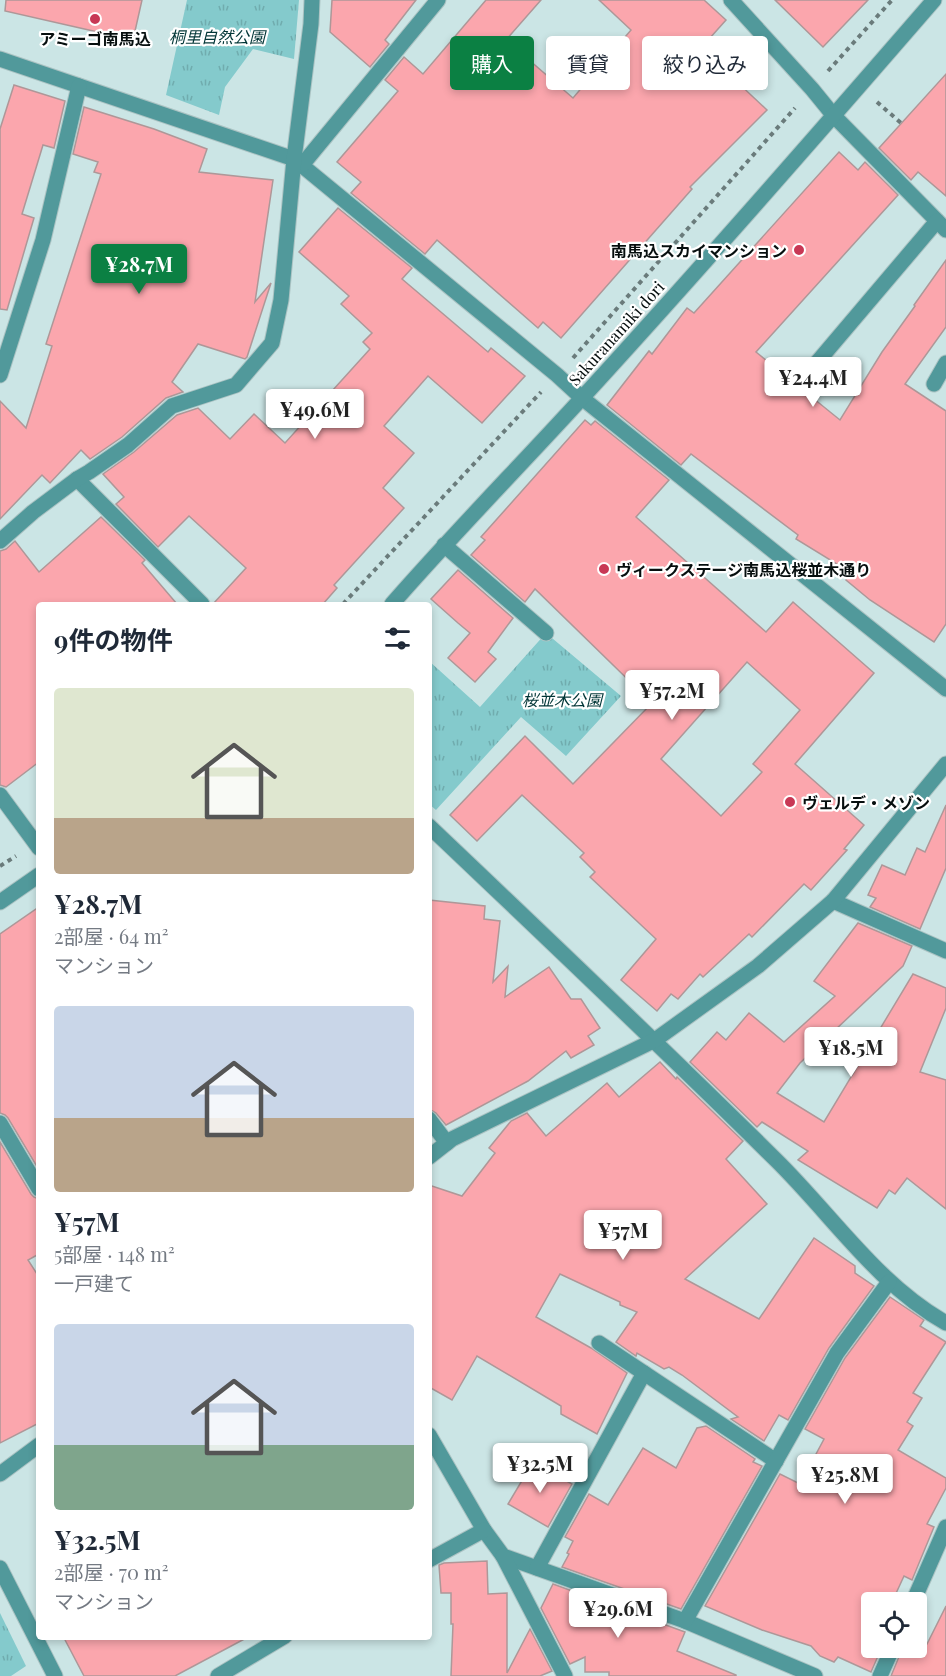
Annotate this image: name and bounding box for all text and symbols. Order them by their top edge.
marker: アミーゴ南馬込 [88,12,102,26]
park label: 桐里自然公園 [169,26,267,47]
place label: アミーゴ南馬込 [39,28,151,49]
chip: 購入 [450,36,534,90]
chip: 賃貸 [546,36,630,90]
chip: 絞り込み [642,36,768,90]
place label: 南馬込スカイマンション [611,240,787,261]
marker: 南馬込スカイマンション [792,243,806,257]
pin: ¥28.7M [90,244,188,295]
text: ¥28.7M [105,250,173,277]
street label: Sakuranamiki dori [564,276,669,390]
pin: ¥24.4M [764,357,862,408]
text: ¥24.4M [778,363,848,390]
pin: ¥49.6M [266,389,364,440]
text: ¥49.6M [280,395,350,422]
place label: ヴィークステージ南馬込桜並木通り [616,559,871,580]
marker: ヴィークステージ南馬込桜並木通り [597,562,611,576]
text: 9件の物件 [54,622,172,657]
icon: filters [381,622,414,655]
pin: ¥57.2M [623,670,721,721]
text: ¥57.2M [639,676,705,703]
park label: 桜並木公園 [522,689,604,710]
icon: home [180,727,288,835]
place label: ヴェルデ・メゾン [802,792,930,813]
marker: ヴェルデ・メゾン [783,795,797,809]
text: ¥28.7M [54,886,142,921]
text: 2部屋 · 64 m² [54,922,169,949]
text: マンション [54,951,154,978]
pin: ¥18.5M [802,1027,900,1078]
text: ¥18.5M [818,1033,884,1060]
icon: home [180,1045,288,1153]
text: ¥57M [54,1204,120,1239]
pin: ¥57M [587,1210,659,1261]
text: ¥57M [598,1216,648,1243]
text: 5部屋 · 148 m² [54,1240,175,1267]
text: 一戸建て [54,1269,134,1296]
icon: home [180,1363,288,1471]
pin: ¥32.5M [491,1443,589,1494]
text: ¥32.5M [507,1449,573,1476]
pin: ¥25.8M [796,1454,894,1505]
text: ¥25.8M [811,1460,879,1487]
text: ¥32.5M [54,1522,141,1557]
text: 2部屋 · 70 m² [54,1558,168,1585]
text: マンション [54,1587,154,1614]
pin: ¥29.6M [569,1588,667,1639]
map controls [861,1592,927,1658]
button: locate [861,1592,927,1658]
text: ¥29.6M [583,1594,653,1621]

